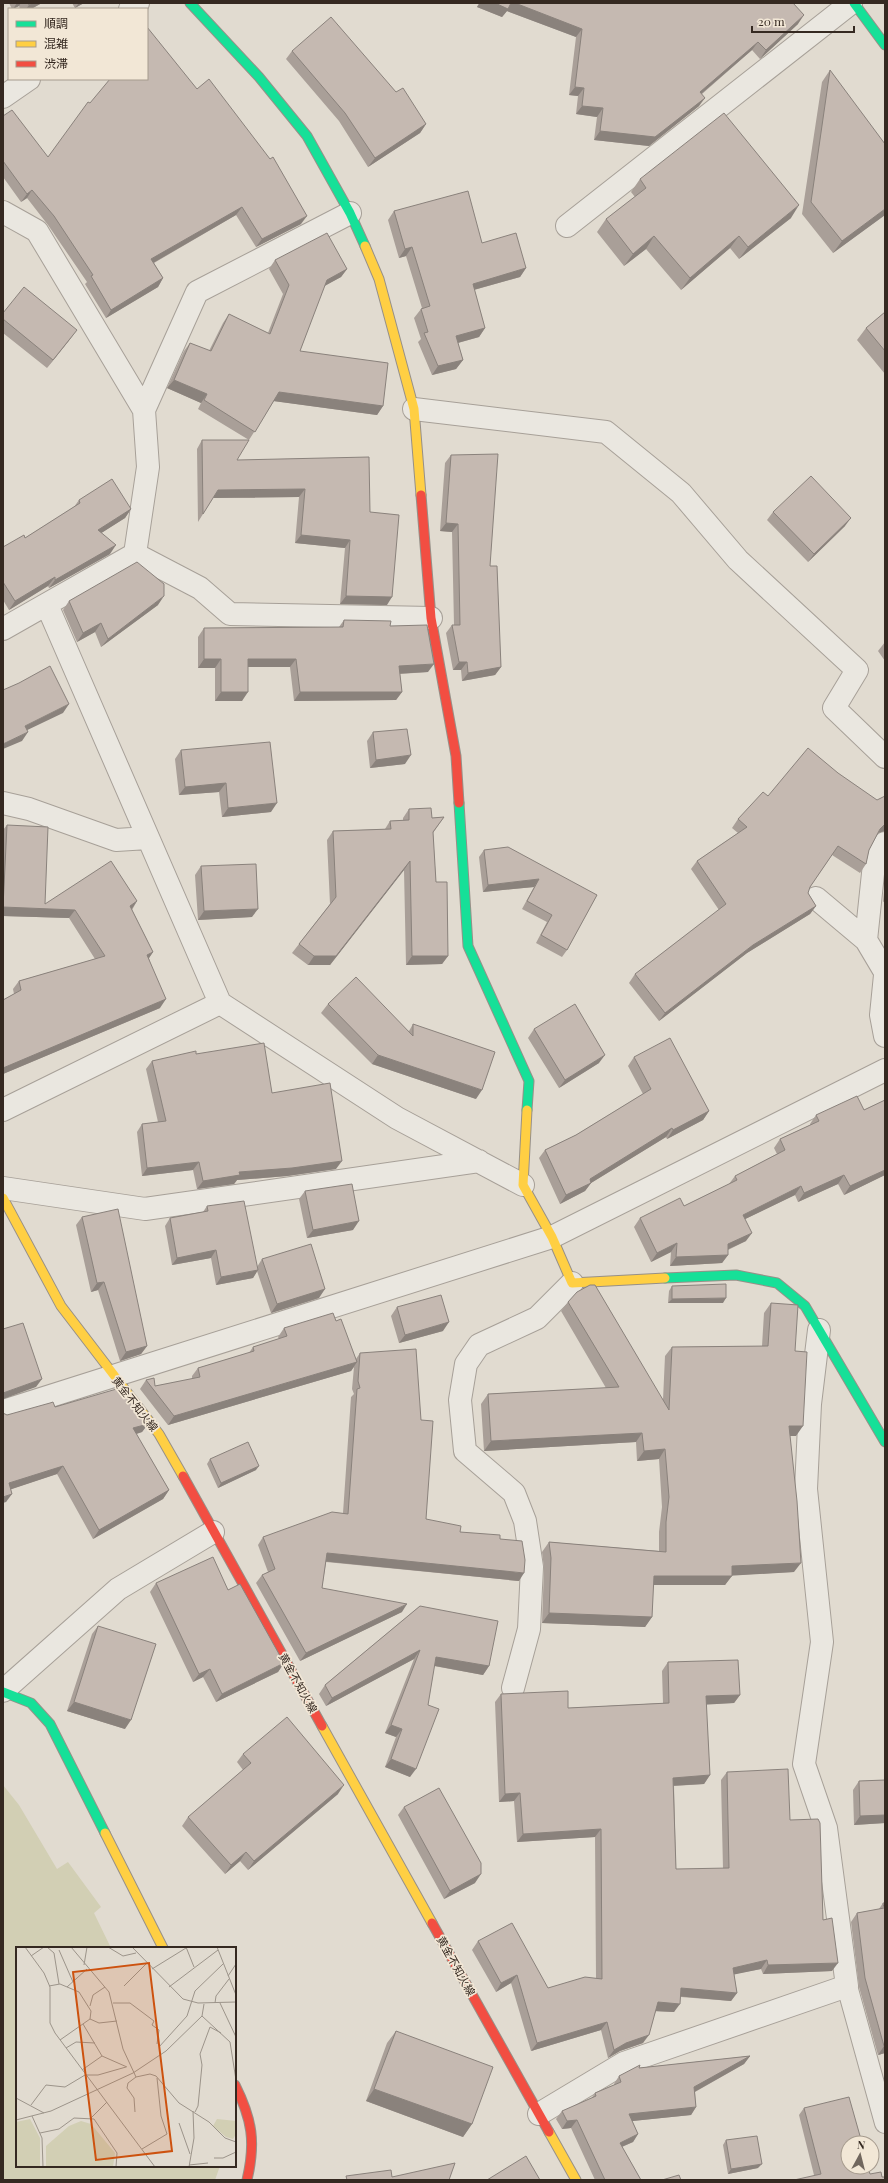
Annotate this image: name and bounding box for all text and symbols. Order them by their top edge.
legend [8,8,148,80]
scale bar [752,8,854,34]
text: 20 m [758,13,785,29]
text: 順調 [44,15,68,31]
text: 混雑 [44,35,68,51]
text: 渋滞 [44,55,68,71]
street label: 黄金不知火線 [109,1373,162,1434]
street label: 黄金不知火線 [276,1650,321,1715]
street label: 黄金不知火線 [434,1933,479,1998]
inset map [16,1947,236,2167]
north arrow [840,2135,880,2175]
text: N [856,2137,866,2153]

